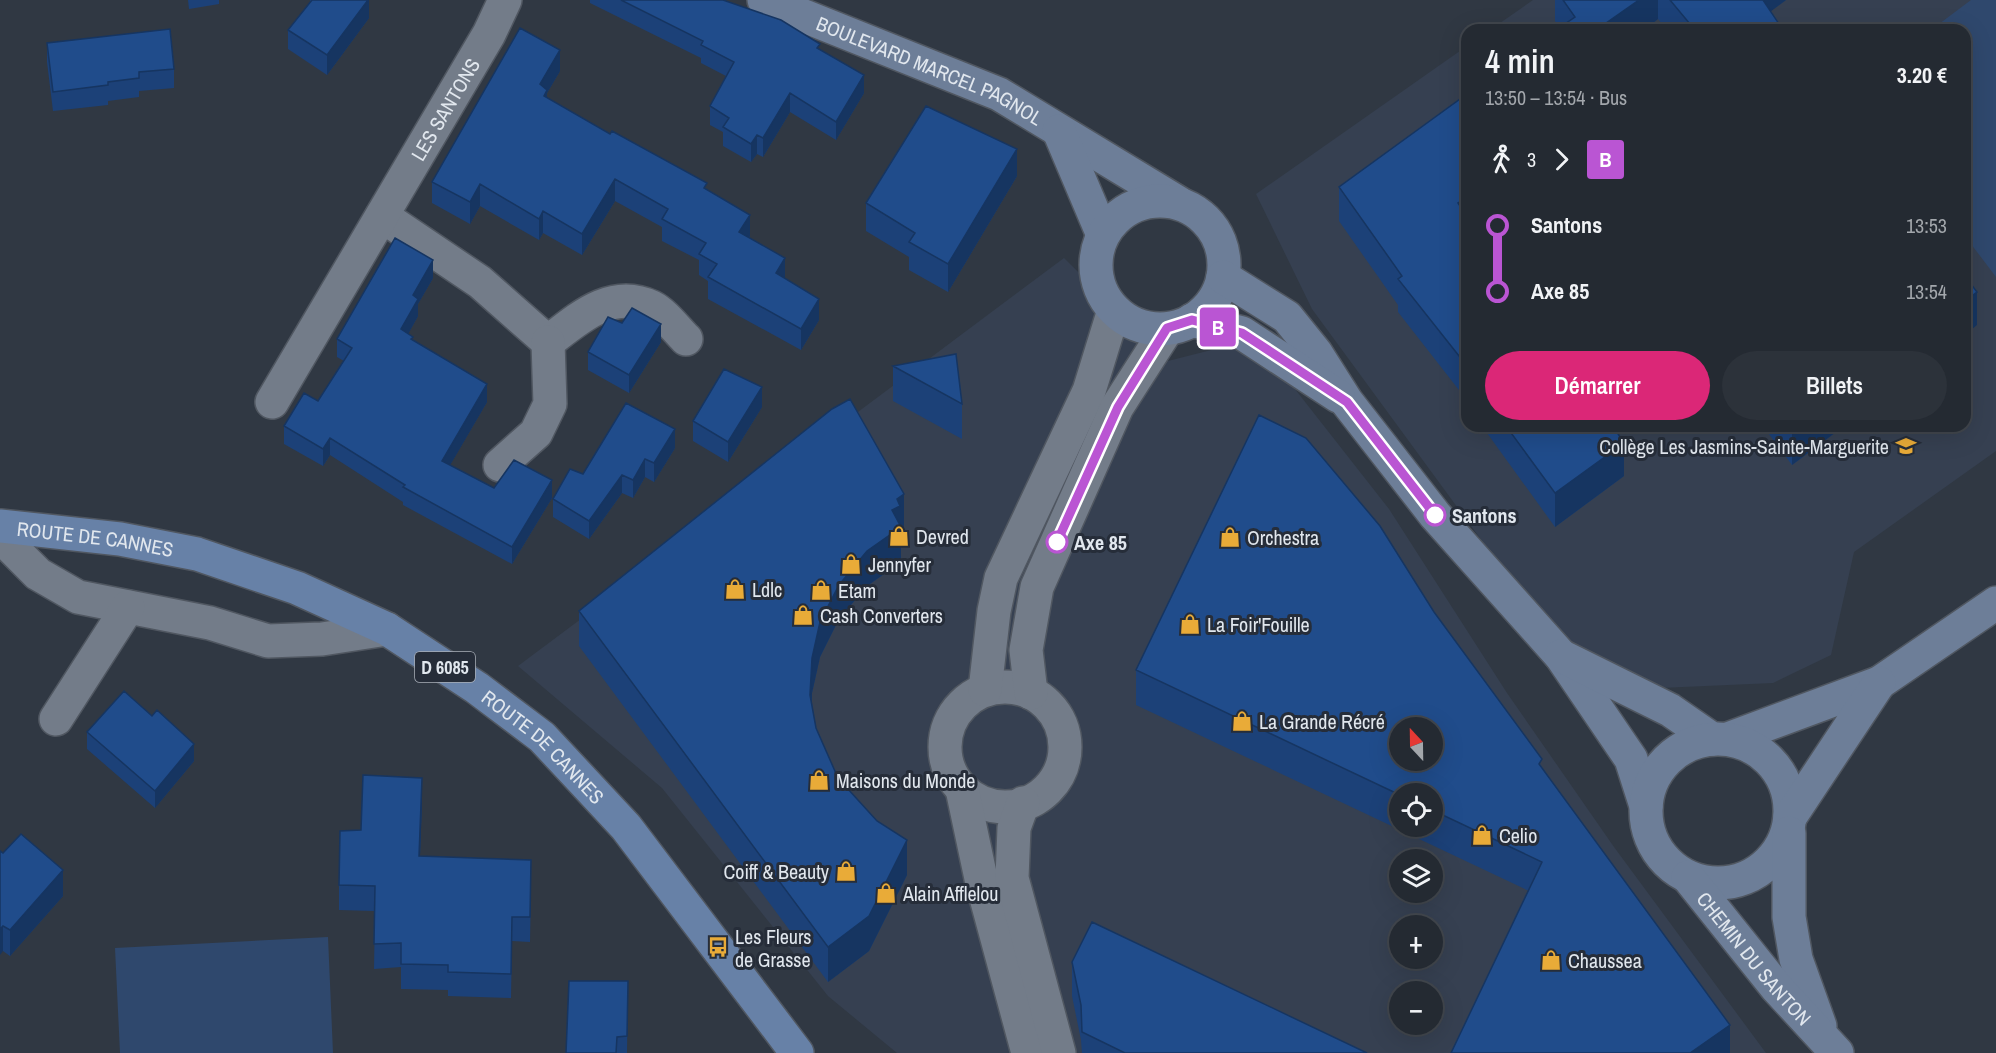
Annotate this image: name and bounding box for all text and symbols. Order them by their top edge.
street label: BOULEVARD MARCEL PAGNOL [813,9,1048,131]
text: 4 min [1485,39,1555,83]
street label: LES SANTONS [404,53,485,165]
text: 3.20 € [1897,60,1947,90]
text: 13:50 – 13:54 · Bus [1485,84,1627,111]
icon: walk [1485,143,1518,176]
icon: forward [1545,143,1578,176]
text: B [1599,145,1612,174]
text: 3 [1527,146,1536,173]
text: Santons [1531,210,1602,240]
text: 13:53 [1906,212,1947,239]
text: Axe 85 [1531,276,1589,306]
text: 13:54 [1906,278,1947,305]
line badge: B [1198,308,1238,346]
text: B [1212,313,1224,342]
button: Démarrer [1485,351,1710,420]
button: Billets [1722,351,1947,420]
place label: Collège Les Jasmins-Sainte-Marguerite [1599,433,1889,460]
school or university icon: Collège Les Jasmins-Sainte-Marguerite [1894,434,1918,458]
place label: Santons [1452,502,1517,529]
marker: Santons [1424,504,1446,526]
street label: ROUTE DE CANNES [16,514,176,563]
place label: Devred [916,523,969,550]
shop icon: Devred [887,524,911,548]
place label: Orchestra [1247,524,1319,551]
shop icon: Orchestra [1218,525,1242,549]
place label: Axe 85 [1074,529,1127,556]
marker: Axe 85 [1046,531,1068,553]
place label: Jennyfer [868,551,931,578]
shop icon: Jennyfer [839,552,863,576]
place label: Ldlc [752,576,782,603]
shop icon: Ldlc [723,577,747,601]
place label: Etam [838,577,876,604]
shop icon: Etam [809,578,833,602]
place label: Cash Converters [820,602,943,629]
shop icon: Cash Converters [791,603,815,627]
place label: La Foir'Fouille [1207,611,1310,638]
shop icon: La Foir'Fouille [1178,612,1202,636]
road number: D 6085 [415,652,475,682]
street label: ROUTE DE CANNES [477,683,611,809]
place label: La Grande Récré [1259,708,1385,735]
shop icon: La Grande Récré [1230,709,1254,733]
north arrow [1389,717,1443,771]
map controls [1389,717,1443,1035]
place label: Maisons du Monde [836,767,975,794]
shop icon: Maisons du Monde [807,768,831,792]
button: locate [1389,783,1443,837]
place label: Celio [1499,822,1537,849]
shop icon: Celio [1470,823,1494,847]
button: layers [1389,849,1443,903]
place label: Coiff & Beauty [724,858,830,885]
shop icon: Coiff & Beauty [834,859,858,883]
place label: Alain Afflelou [902,880,998,907]
shop icon: Alain Afflelou [874,881,898,905]
street label: CHEMIN DU SANTON [1691,886,1818,1031]
button: + [1389,915,1443,969]
place label: Les Fleurs de Grasse [735,923,812,973]
bus stop icon: Les Fleurs de Grasse [706,935,730,959]
place label: Chaussea [1568,947,1642,974]
shop icon: Chaussea [1539,948,1563,972]
button: − [1389,981,1443,1035]

